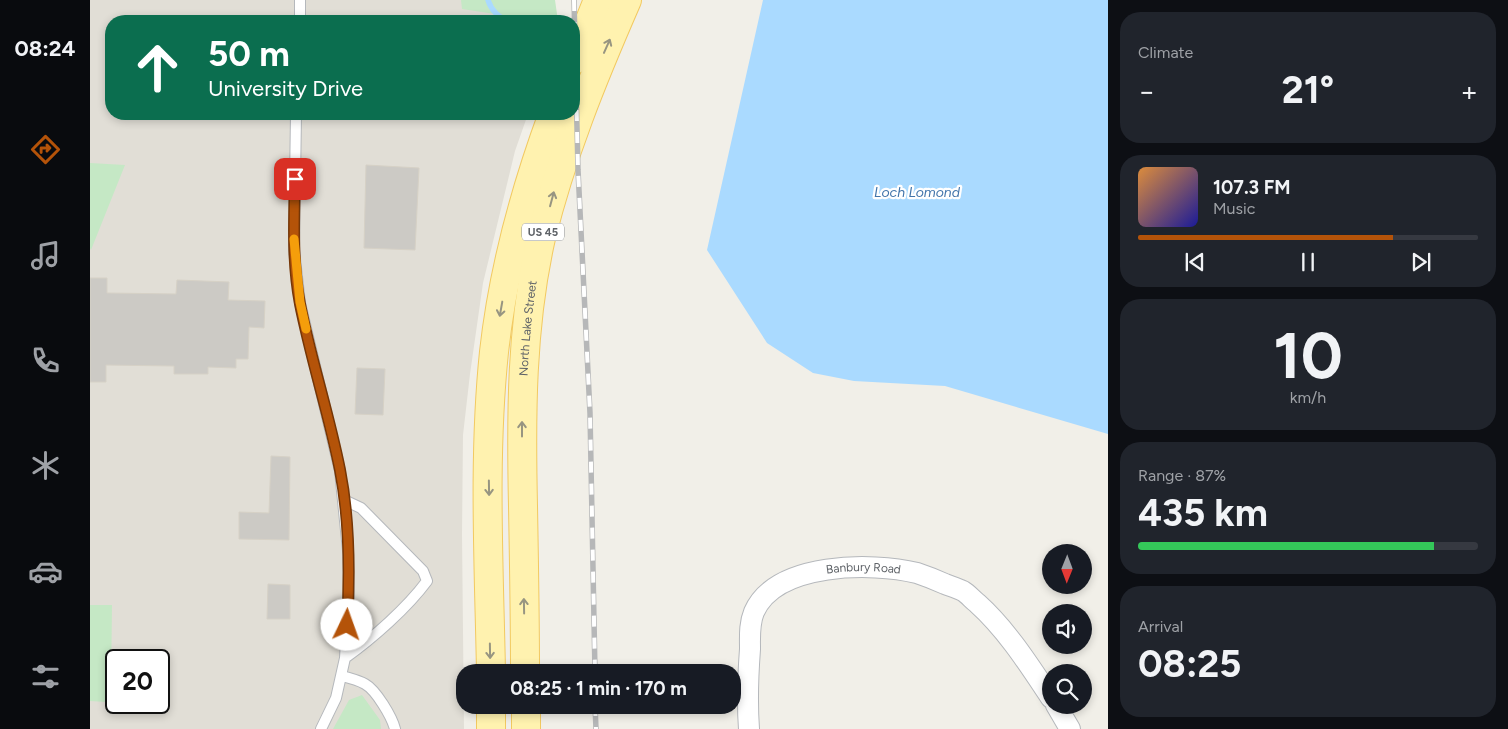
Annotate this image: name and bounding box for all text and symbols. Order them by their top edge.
text: 50 m [208,33,290,75]
text: 08:24 [14,35,76,62]
icon: ahead [125,35,190,100]
one-way arrow [602,39,612,54]
text: Climate [1138,43,1193,62]
text: 21° [1282,67,1334,113]
text: − [1138,74,1155,108]
text: + [1461,74,1478,108]
text: University Drive [208,75,363,102]
icon: directions [28,132,63,167]
pin [274,158,316,200]
icon: arrive [281,165,309,193]
text: 107.3 FM [1213,176,1291,199]
water label: Loch Lomond [874,184,961,201]
one-way arrow [547,192,557,208]
text: Music [1213,199,1255,218]
road number: US 45 [522,223,564,240]
icon: music [28,238,63,273]
icon: previous [1181,248,1209,276]
icon: pause [1294,248,1322,276]
icon: next [1407,248,1435,276]
street label: North Lake Street [517,279,540,376]
one-way arrow [495,300,505,316]
text: 10 [1273,316,1343,394]
icon: phone [28,343,63,378]
text: km/h [1290,388,1326,407]
one-way arrow [517,421,527,438]
icon: climate [28,448,63,483]
text: Range · 87% [1138,466,1226,485]
one-way arrow [484,480,493,496]
text: 435 km [1138,490,1268,536]
north arrow [1042,544,1092,594]
map controls [1042,544,1092,714]
icon: car [28,554,63,589]
street label: Banbury Road [825,560,902,577]
position arrow [320,598,372,650]
one-way arrow [520,599,529,615]
button: sound [1042,604,1092,654]
text: Arrival [1138,617,1183,636]
text: 08:25 [1138,641,1241,687]
one-way arrow [485,642,495,658]
speed limit sign: 20 [105,649,170,714]
icon: filters [28,659,63,694]
button: search [1042,664,1092,714]
text: 08:25 · 1 min · 170 m [510,677,687,700]

